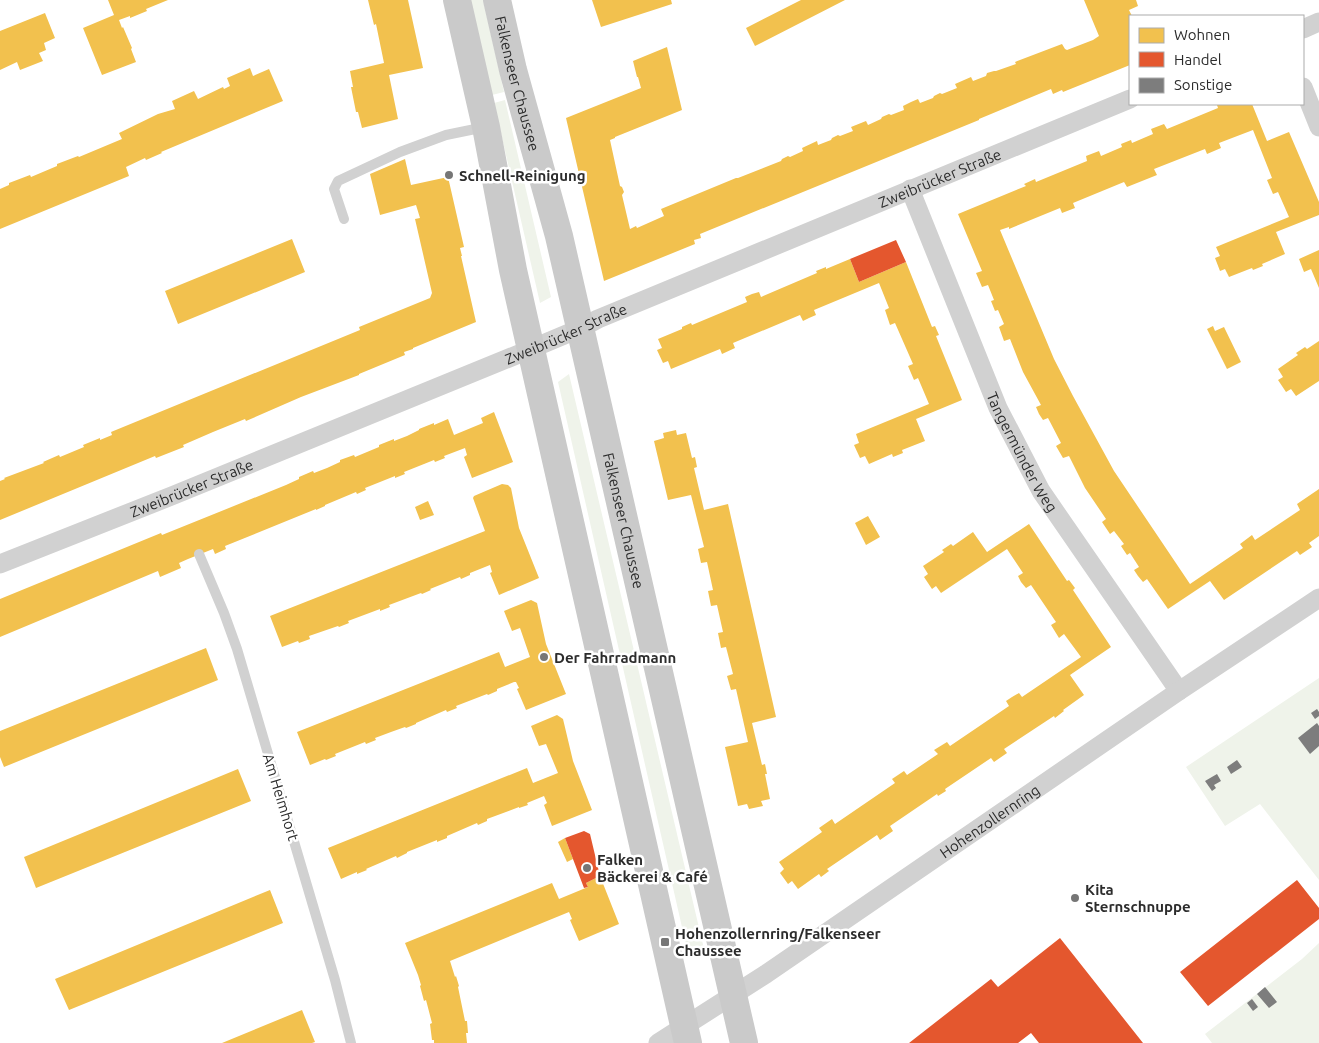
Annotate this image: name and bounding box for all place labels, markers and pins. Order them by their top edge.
place label: Schnell-Reinigung [459,167,586,184]
marker: Schnell-Reinigung [443,169,455,181]
place label: Der Fahrradmann [554,649,676,666]
marker: Der Fahrradmann [538,651,550,663]
place label: Falken Bäckerei & Café [597,851,708,885]
marker: Falken Bäckerei & Café [581,862,593,874]
place label: Kita Sternschnuppe [1085,881,1191,915]
marker: Kita Sternschnuppe [1069,892,1081,904]
place label: Hohenzollernring/Falkenseer Chaussee [675,925,882,959]
marker: Hohenzollernring/Falkenseer Chaussee [659,936,671,948]

